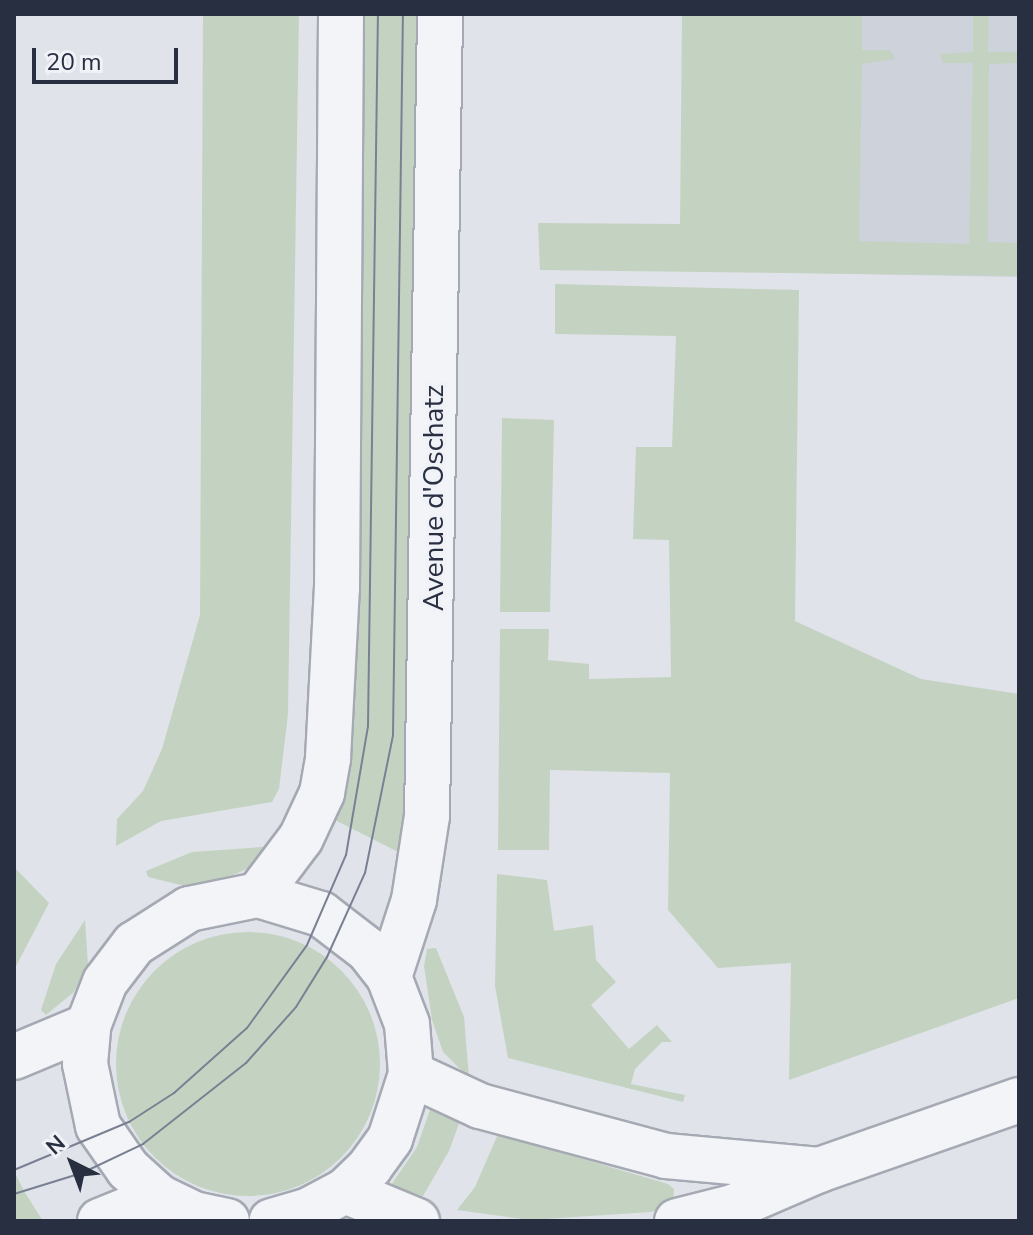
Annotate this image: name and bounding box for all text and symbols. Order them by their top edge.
scale bar [36,32,182,82]
text: 20 m [46,46,102,78]
street label: Avenue d'Oschatz [417,385,451,611]
north arrow [32,1123,112,1203]
text: N [40,1129,72,1162]

